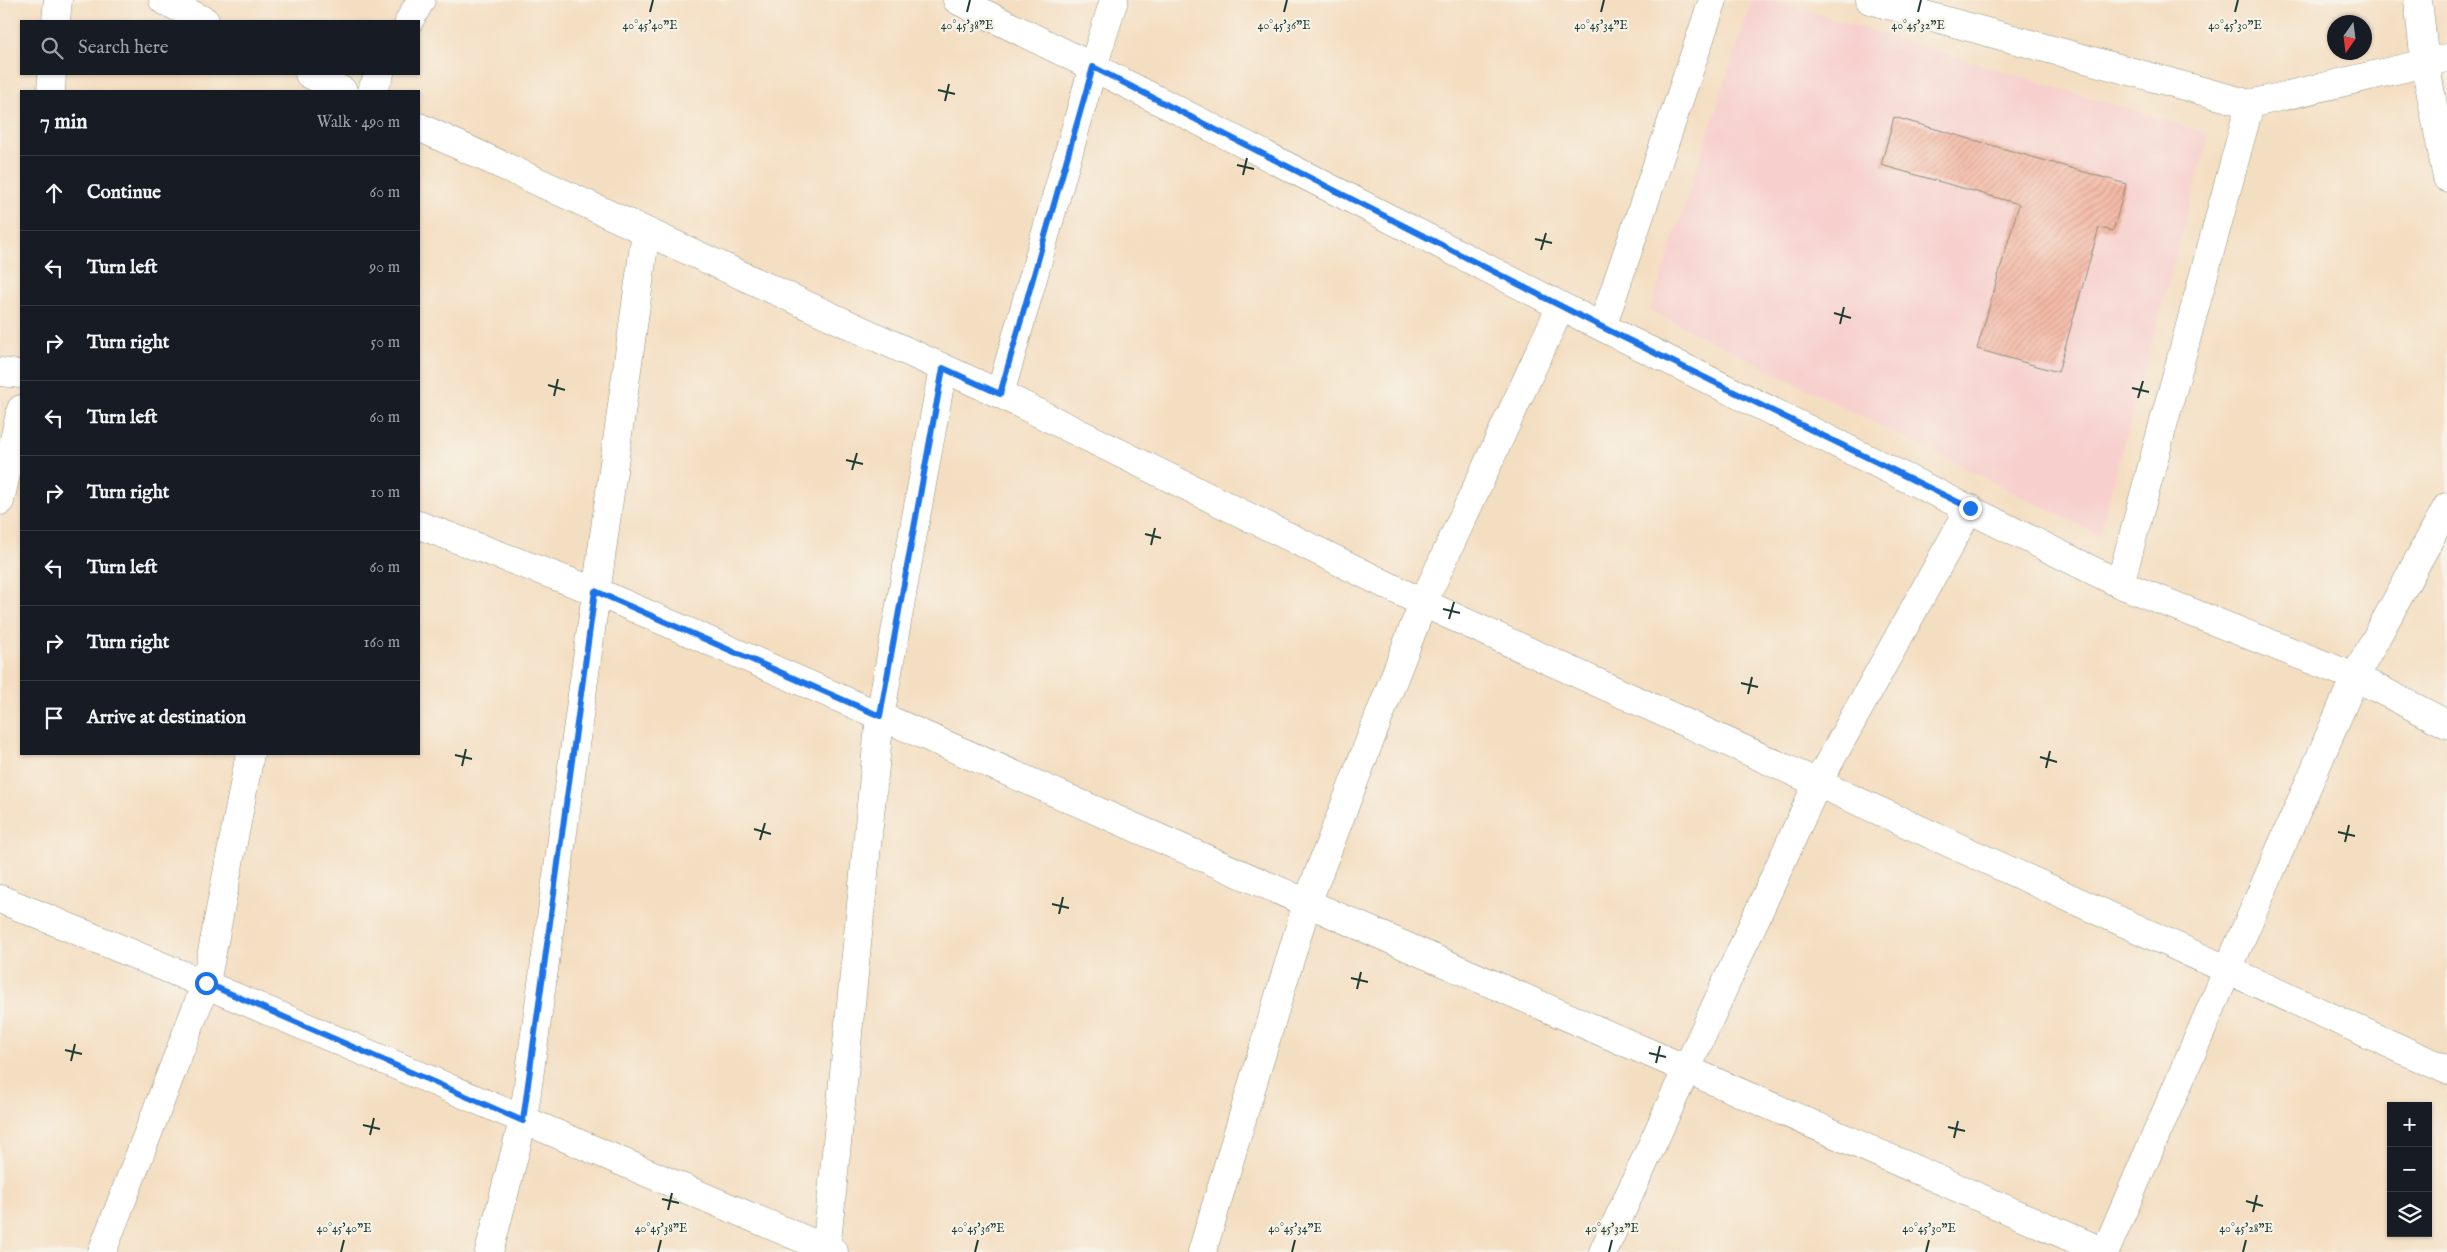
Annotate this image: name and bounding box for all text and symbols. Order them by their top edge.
north arrow [2327,15,2372,60]
text: 40°45'40"E [622,18,678,33]
text: 40°45'38"E [941,18,993,33]
text: 40°45'36"E [1258,18,1310,33]
text: 40°45'34"E [1574,18,1628,33]
text: 40°45'32"E [1891,18,1945,33]
text: 40°45'30"E [2208,18,2262,33]
search box [20,20,420,75]
icon: search [38,34,66,62]
text: Search here [78,36,169,60]
text: 7 min [40,109,87,136]
text: Walk · 490 m [317,113,400,133]
icon: ahead [40,179,68,207]
text: Continue [87,181,161,205]
text: 60 m [370,183,400,203]
icon: left [40,254,68,282]
text: Turn left [87,256,158,280]
text: 90 m [369,258,400,278]
icon: right [40,329,68,357]
text: Turn right [87,331,169,355]
text: 50 m [371,333,400,353]
icon: left [40,404,68,432]
text: Turn left [87,406,158,430]
text: 60 m [370,408,400,428]
icon: right [40,479,68,507]
text: Turn right [87,481,169,505]
text: 10 m [370,483,400,503]
route end [1959,497,1982,520]
icon: left [40,554,68,582]
text: Turn left [87,556,158,580]
text: 60 m [370,558,400,578]
icon: right [40,629,68,657]
text: Turn right [87,631,169,655]
text: 160 m [364,633,400,653]
icon: arrive [40,704,68,732]
text: Arrive at destination [87,706,246,730]
route start [195,972,218,995]
map controls [2387,1102,2432,1237]
button: + [2387,1102,2432,1147]
button: − [2387,1147,2432,1192]
button: layers [2387,1192,2432,1237]
text: 40°45'40"E [316,1221,372,1236]
text: 40°45'38"E [635,1221,687,1236]
text: 40°45'36"E [952,1221,1004,1236]
text: 40°45'34"E [1268,1221,1322,1236]
text: 40°45'32"E [1585,1221,1639,1236]
text: 40°45'30"E [1902,1221,1956,1236]
text: 40°45'28"E [2219,1221,2273,1236]

